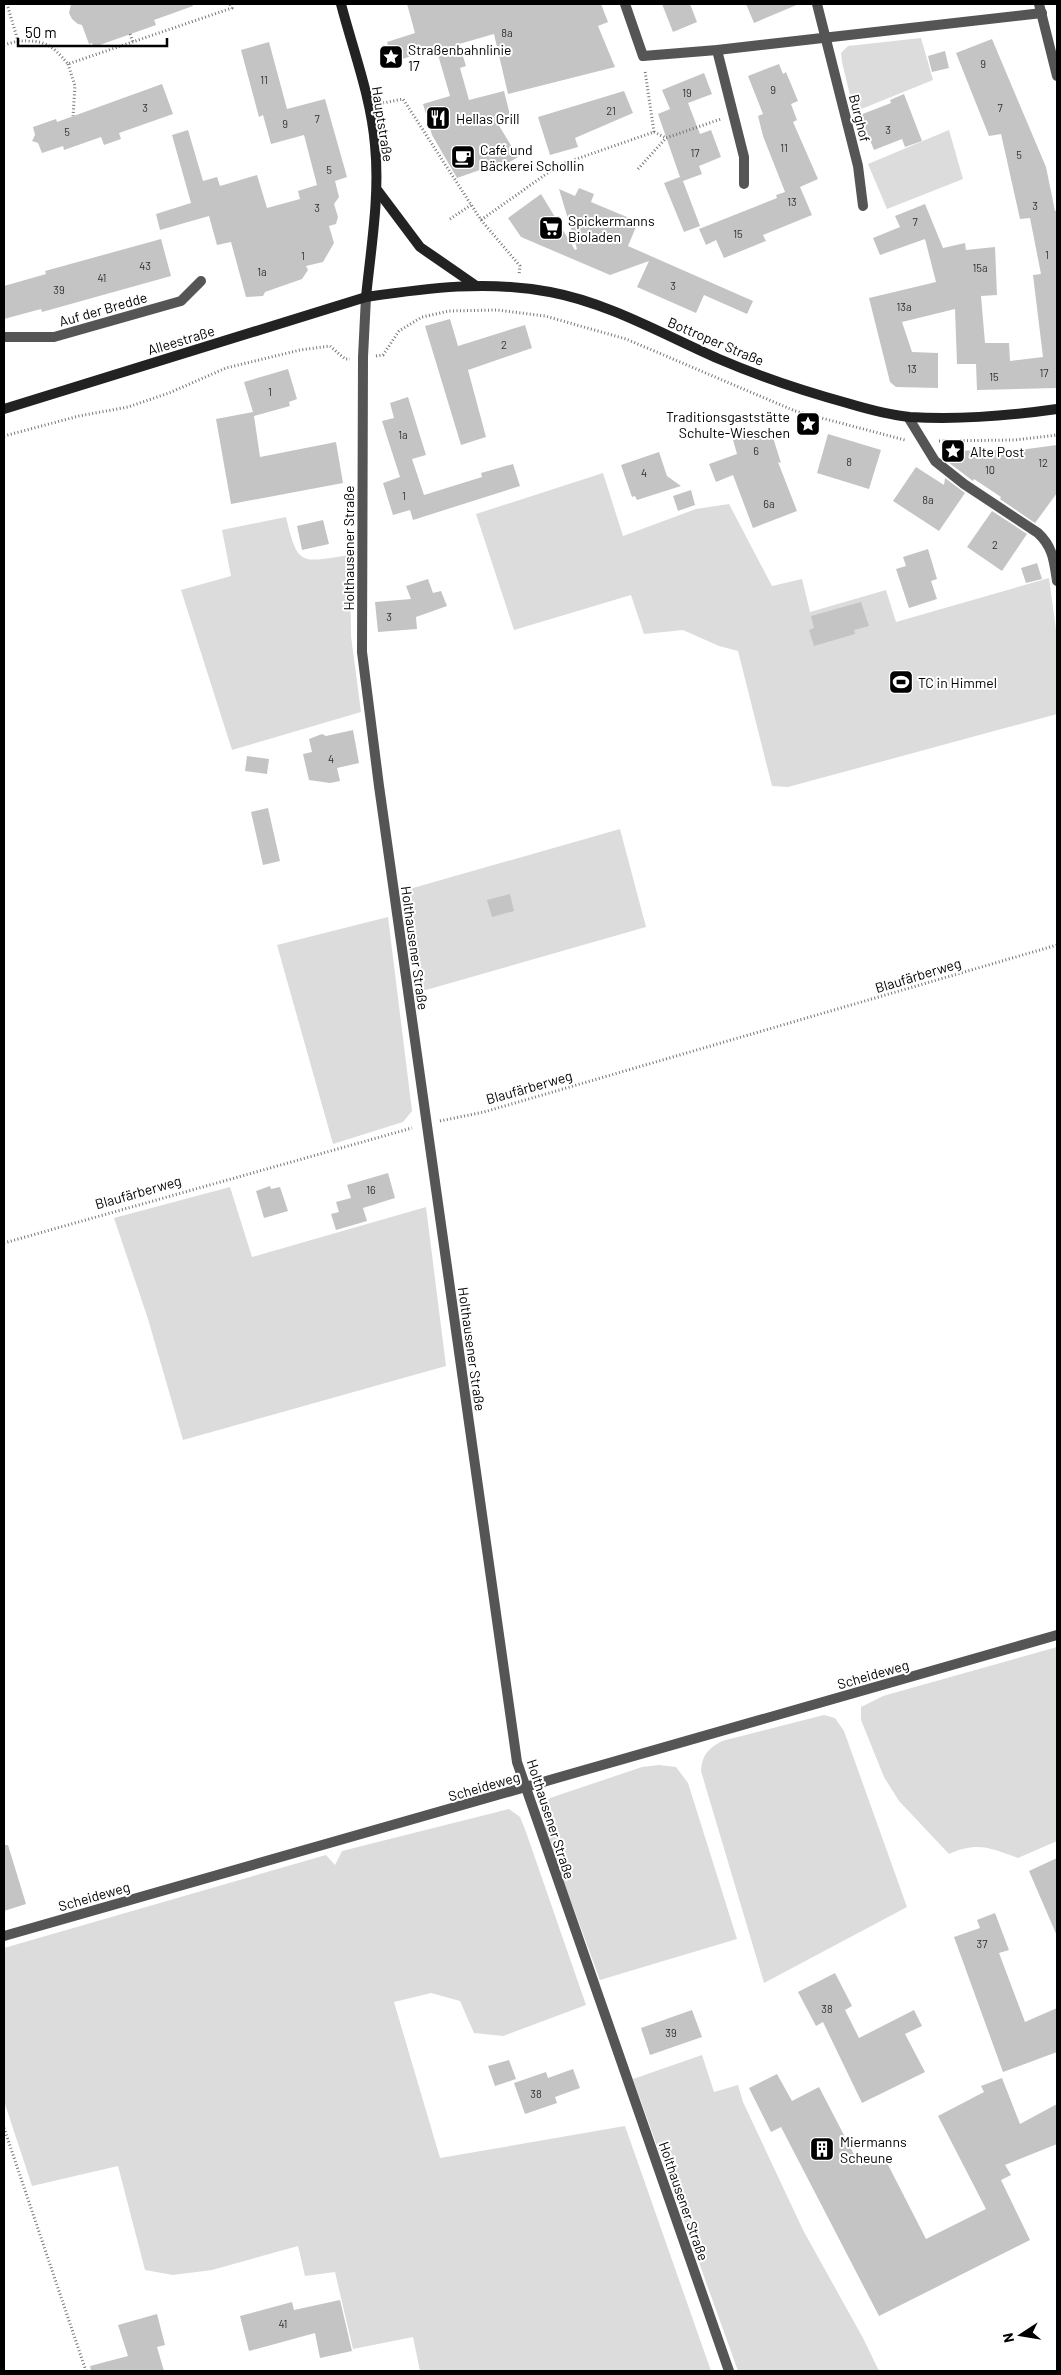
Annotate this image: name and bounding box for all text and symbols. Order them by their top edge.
scale bar [18,15,166,47]
text: 50 m [25,23,57,41]
house number: 8a [501,26,513,39]
place label: Straßenbahnlinie 17 [408,41,512,74]
place icon: Straßenbahnlinie 17 [378,44,404,70]
house number: 9 [980,57,986,70]
house number: 11 [260,73,268,86]
house number: 9 [770,83,776,96]
street label: Hauptstraße [369,85,397,163]
house number: 19 [682,86,692,99]
street label: Burghof [846,92,874,144]
house number: 3 [142,101,148,114]
house number: 7 [997,101,1003,114]
house number: 21 [606,104,616,117]
restaurant icon: Hellas Grill [425,105,451,131]
place label: Hellas Grill [456,110,519,127]
house number: 7 [314,112,320,125]
house number: 9 [282,117,288,130]
house number: 3 [885,123,891,136]
house number: 5 [64,125,70,138]
place label: Café und Bäckerei Schollin [480,141,584,174]
house number: 11 [780,141,788,154]
cafe icon: Café und Bäckerei Schollin [450,144,476,170]
house number: 17 [690,146,700,159]
house number: 5 [1016,148,1022,161]
house number: 5 [326,163,332,176]
house number: 13 [787,195,797,208]
house number: 3 [1032,199,1038,212]
house number: 3 [314,201,320,214]
place label: Spickermanns Bioladen [568,212,655,245]
supermarket icon: Spickermanns Bioladen [538,215,564,241]
house number: 7 [912,215,918,228]
house number: 15 [733,227,743,240]
house number: 1 [1045,248,1049,261]
house number: 1 [301,249,305,262]
house number: 43 [139,259,151,272]
house number: 15a [972,261,988,274]
house number: 1a [257,265,267,278]
house number: 41 [98,271,106,284]
house number: 3 [670,279,676,292]
house number: 39 [53,283,65,296]
street label: Auf der Bredde [57,288,149,330]
house number: 13a [896,300,912,313]
street label: Bottroper Straße [665,313,767,369]
street label: Alleestraße [145,322,217,358]
house number: 2 [501,338,507,351]
house number: 13 [907,362,917,375]
house number: 17 [1039,366,1049,379]
house number: 15 [989,370,999,383]
house number: 1 [268,385,272,398]
place label: Traditionsgaststätte Schulte-Wieschen [666,408,790,441]
place icon: Traditionsgaststätte Schulte-Wieschen [795,411,821,437]
house number: 1a [398,428,408,441]
place icon: Alte Post [940,438,966,464]
place label: Alte Post [970,443,1024,460]
house number: 6 [753,444,759,457]
house number: 8 [846,455,852,468]
house number: 12 [1038,456,1048,469]
house number: 10 [985,463,995,476]
house number: 4 [641,466,647,479]
street label: Holthausener Straße [340,485,357,611]
house number: 1 [402,489,406,502]
house number: 8a [922,493,934,506]
house number: 6a [763,497,775,510]
house number: 2 [992,538,998,551]
house number: 3 [386,610,392,623]
sports icon: TC in Himmel [888,669,914,695]
place label: TC in Himmel [918,674,997,691]
house number: 4 [328,752,334,765]
street label: Holthausener Straße [398,885,432,1011]
street label: Blaufärberweg [873,954,963,996]
street label: Blaufärberweg [484,1067,574,1107]
street label: Blaufärberweg [93,1172,183,1212]
house number: 16 [366,1183,376,1196]
street label: Holthausener Straße [455,1286,489,1412]
street label: Scheideweg [835,1656,911,1692]
street label: Holthausener Straße [524,1757,578,1881]
street label: Scheideweg [446,1768,522,1804]
street label: Scheideweg [56,1878,132,1914]
house number: 37 [977,1937,987,1950]
house number: 38 [821,2002,833,2015]
house number: 39 [665,2026,677,2039]
house number: 38 [530,2087,542,2100]
place label: Miermanns Scheune [840,2133,907,2166]
building icon: Miermanns Scheune [809,2136,835,2162]
street label: Holthausener Straße [656,2139,712,2263]
north arrow [996,2310,1046,2360]
house number: 41 [279,2317,287,2330]
text: N [999,2331,1017,2344]

